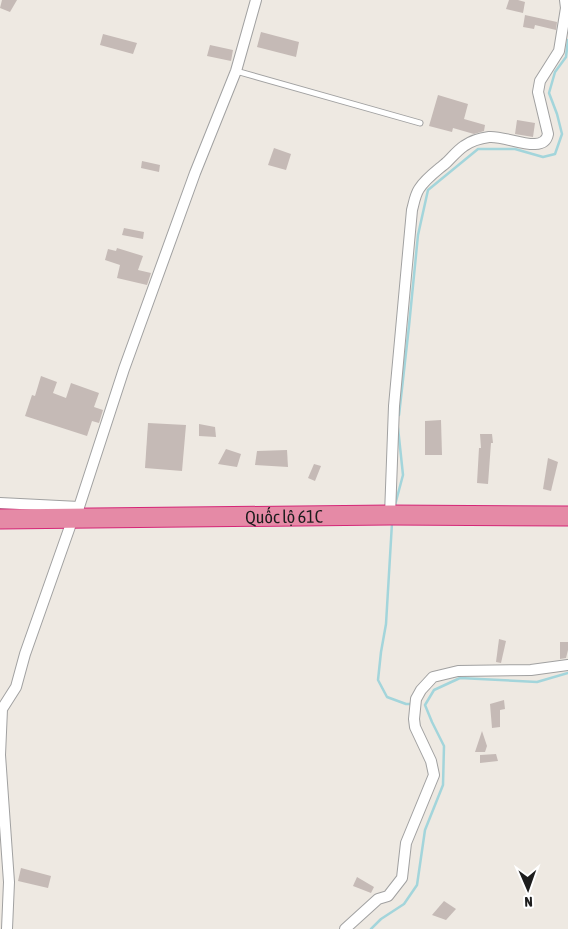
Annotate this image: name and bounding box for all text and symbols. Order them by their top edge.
street label: Quốc lộ 61C [245,505,323,527]
north arrow [503,864,553,914]
text: N [524,894,533,910]

